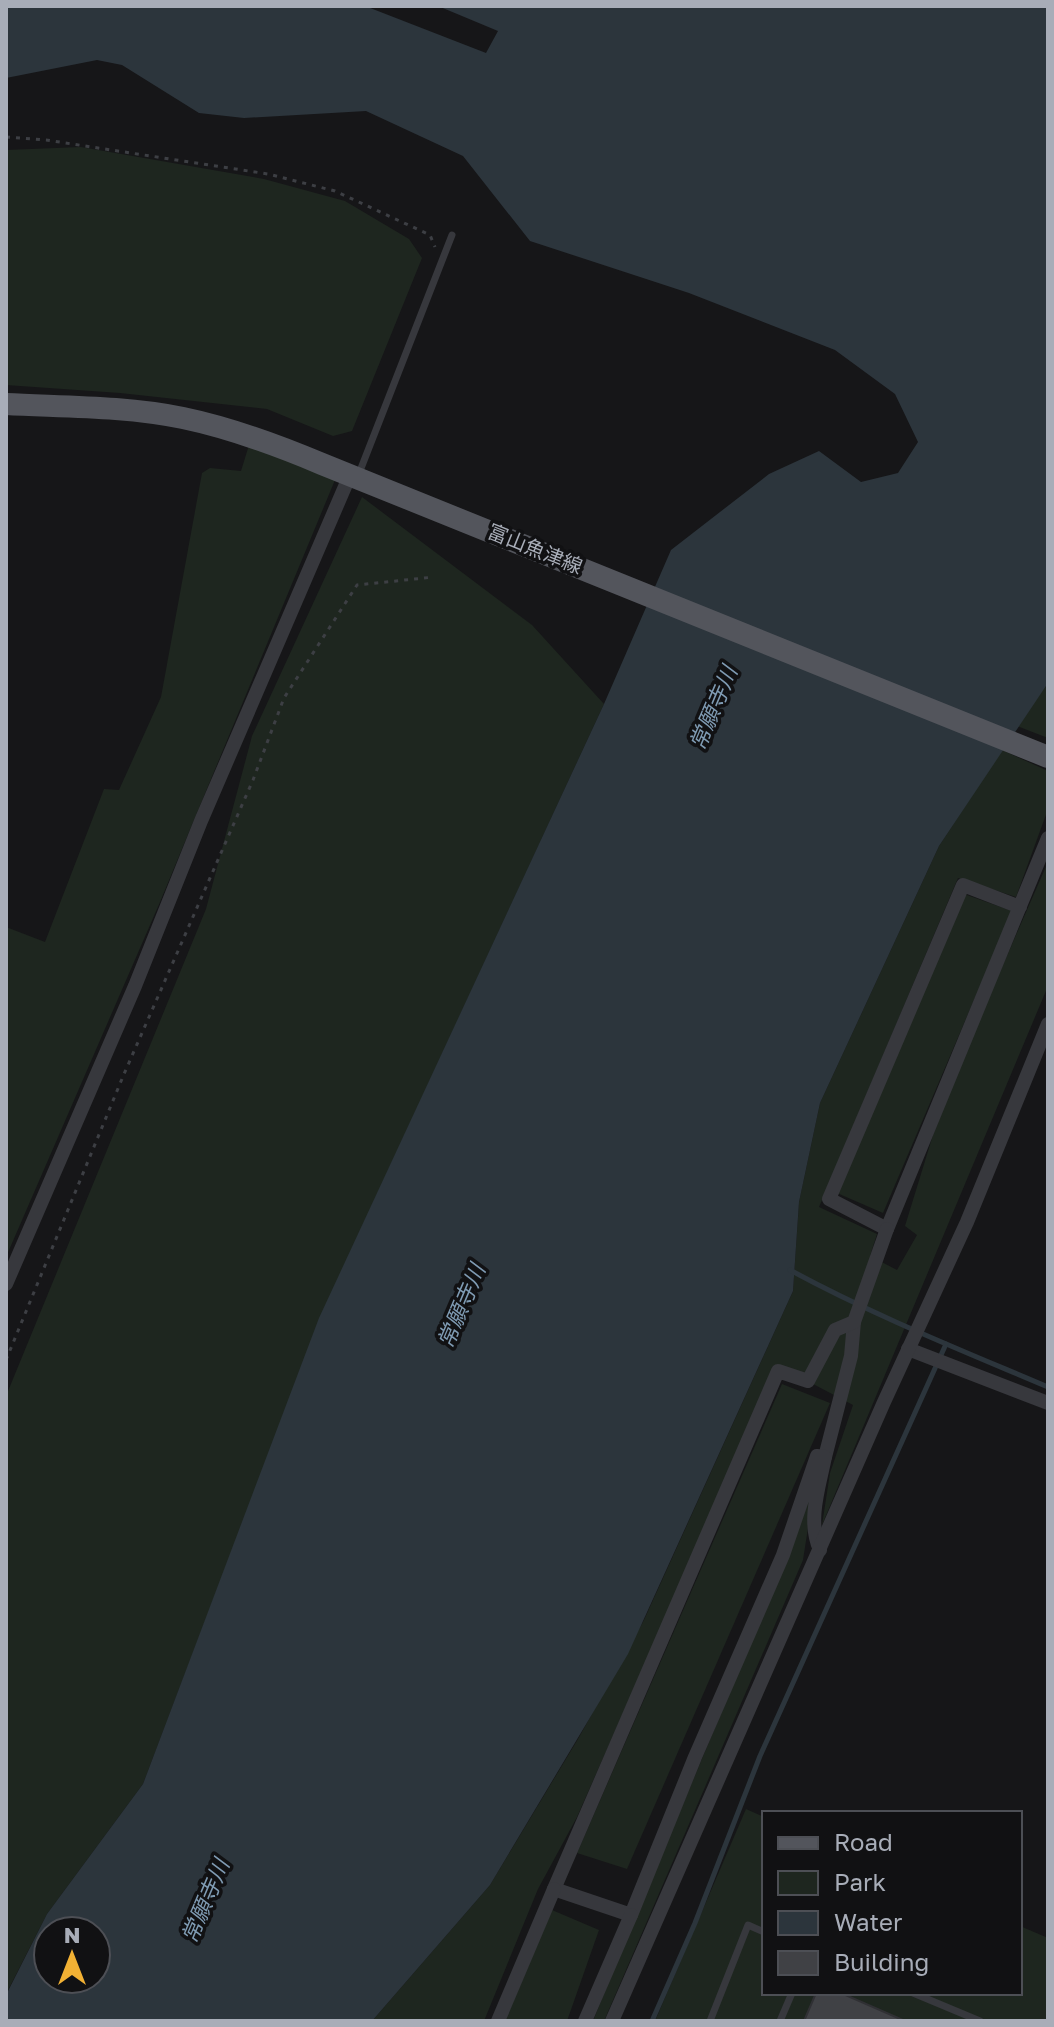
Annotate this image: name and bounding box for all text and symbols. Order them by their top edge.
street label: 富山魚津線 [485,518,586,578]
water label: 常願寺川 [683,660,743,754]
water label: 常願寺川 [431,1258,491,1352]
legend [762,1811,1022,1995]
text: Road [834,1827,893,1856]
water label: 常願寺川 [175,1853,235,1947]
text: Park [834,1867,886,1896]
text: Water [834,1907,902,1936]
north arrow [32,1915,112,1995]
text: N [64,1921,80,1948]
text: Building [834,1947,929,1976]

